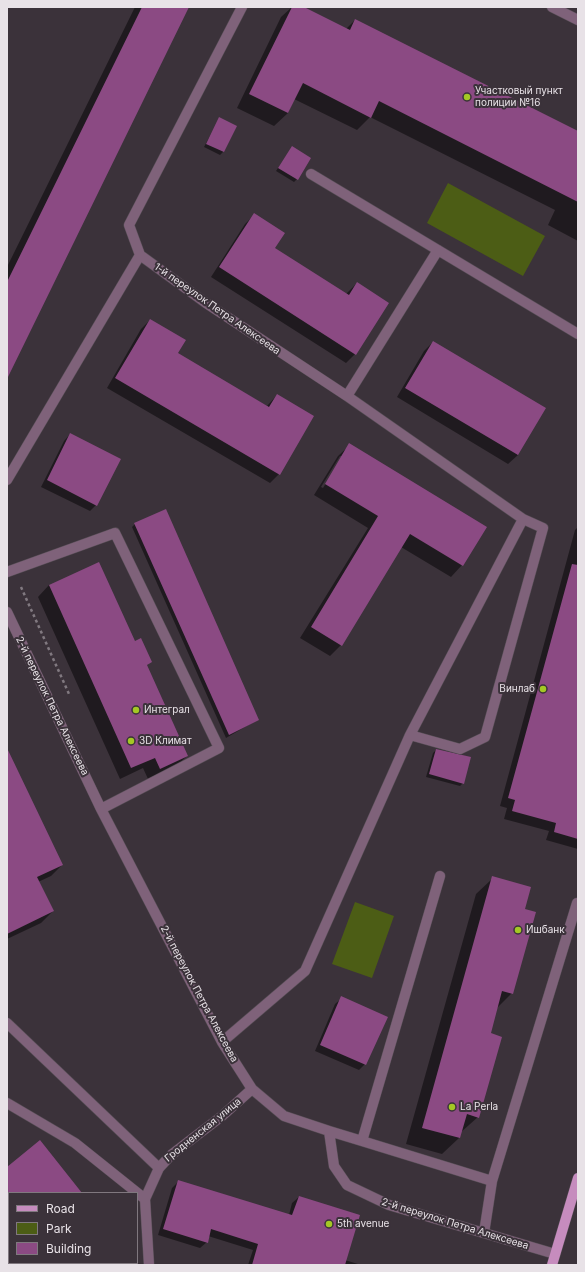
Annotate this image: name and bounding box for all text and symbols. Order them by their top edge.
place label: Участковый пункт полиции №16 [475,85,563,108]
marker: Участковый пункт полиции №16 [462,92,472,102]
street label: 1-й переулок Петра Алексеева [152,261,282,357]
street label: 2-й переулок Петра Алексеева [13,635,91,777]
place label: Винлаб [499,683,535,695]
marker: Винлаб [538,684,548,694]
place label: Интеграл [144,704,190,716]
marker: Интеграл [131,705,141,715]
place label: 3D Климат [139,735,192,747]
marker: 3D Климат [126,736,136,746]
street label: 2-й переулок Петра Алексеева [158,924,240,1064]
place label: Ишбанк [526,924,565,936]
marker: Ишбанк [513,925,523,935]
street label: Гродненская улица [162,1096,244,1164]
place label: La Perla [460,1101,498,1113]
marker: La Perla [447,1102,457,1112]
legend [8,1192,138,1264]
street label: 2-й переулок Петра Алексеева [380,1196,530,1252]
text: Road [46,1201,75,1216]
place label: 5th avenue [337,1218,389,1230]
marker: 5th avenue [324,1219,334,1229]
text: Park [46,1221,72,1236]
text: Building [46,1241,91,1256]

